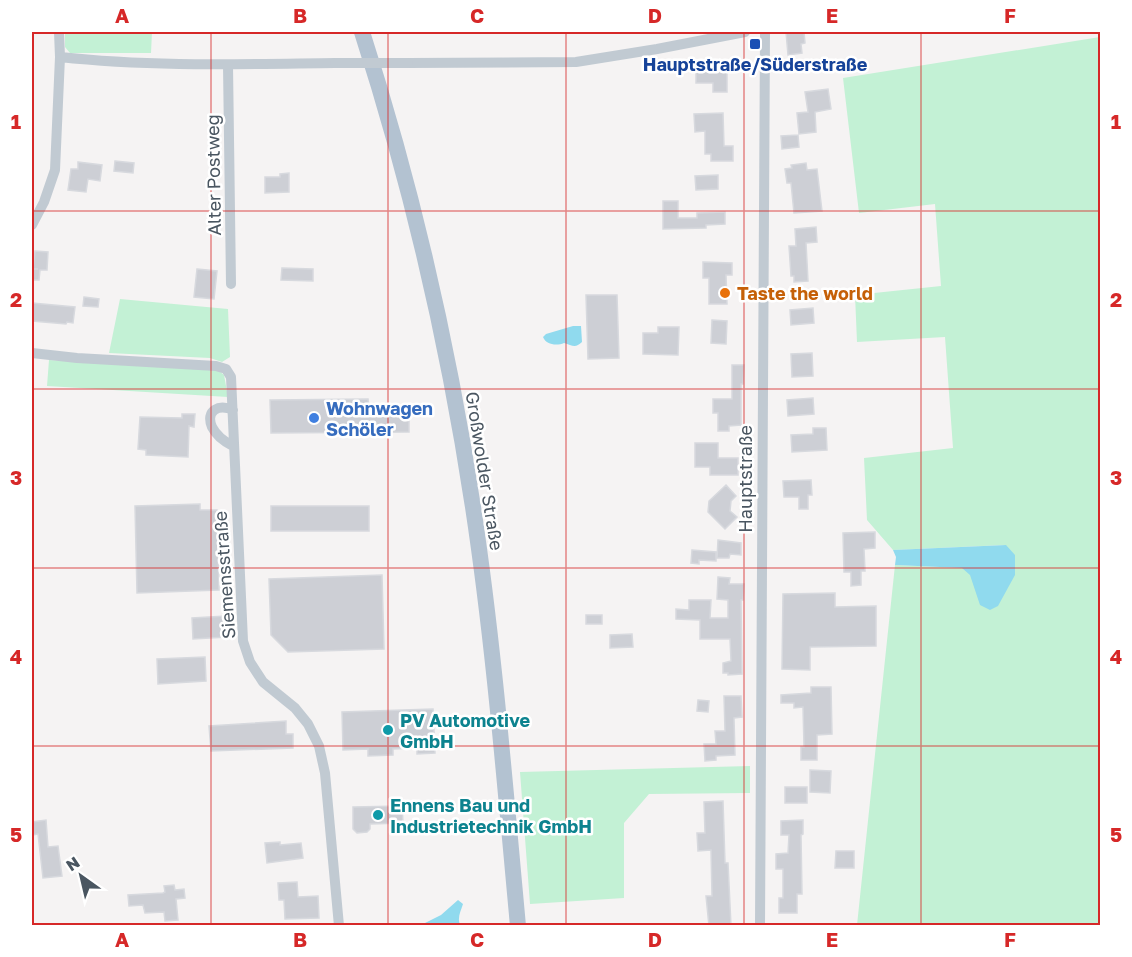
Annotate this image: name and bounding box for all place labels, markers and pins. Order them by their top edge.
marker: Hauptstraße/Süderstraße [748,37,762,51]
place label: Hauptstraße/Süderstraße [643,53,868,75]
place label: Taste the world [737,282,873,304]
marker: Taste the world [718,286,732,300]
place label: Wohnwagen Schöler [326,397,433,440]
marker: Wohnwagen Schöler [307,411,321,425]
place label: PV Automotive GmbH [400,709,530,752]
marker: PV Automotive GmbH [381,723,395,737]
place label: Ennens Bau und Industrietechnik GmbH [390,794,592,837]
marker: Ennens Bau und Industrietechnik GmbH [371,808,385,822]

